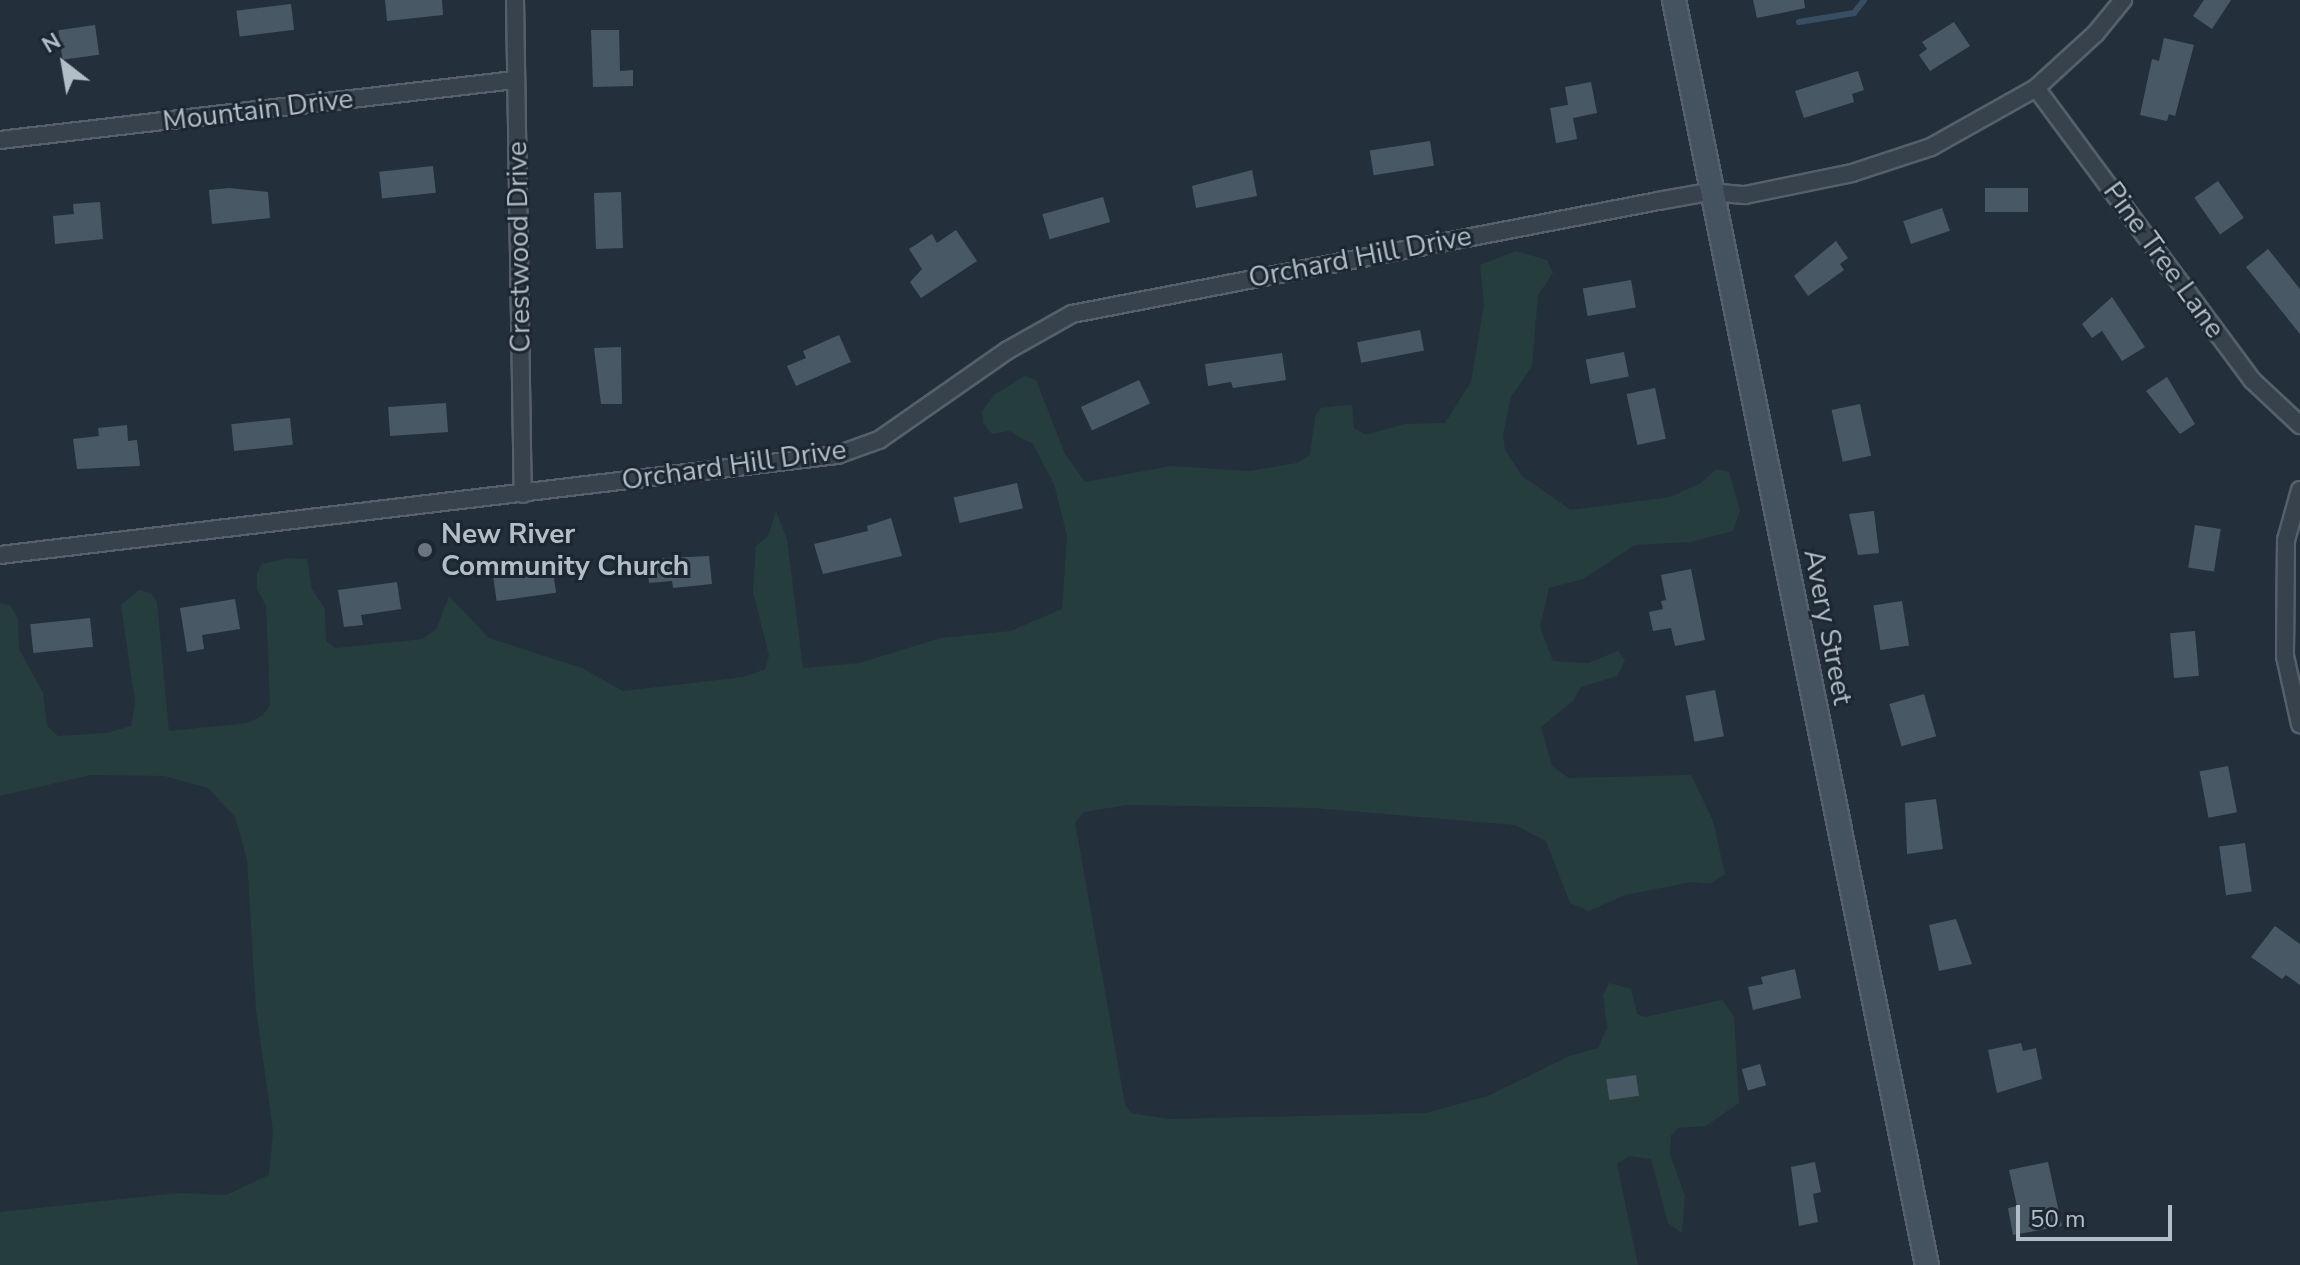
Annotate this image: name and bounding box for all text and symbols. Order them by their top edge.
north arrow [24,24,104,104]
text: N [37,26,66,61]
street label: Mountain Drive [161,82,355,138]
street label: Crestwood Drive [500,141,538,353]
street label: Pine Tree Lane [2096,175,2232,345]
street label: Orchard Hill Drive [1246,219,1474,295]
street label: Orchard Hill Drive [620,433,848,497]
place label: New River Community Church [441,517,689,583]
marker: New River Community Church [416,541,434,559]
street label: Avery Street [1796,546,1860,708]
scale bar [2020,1189,2176,1239]
text: 50 m [2030,1203,2086,1235]

